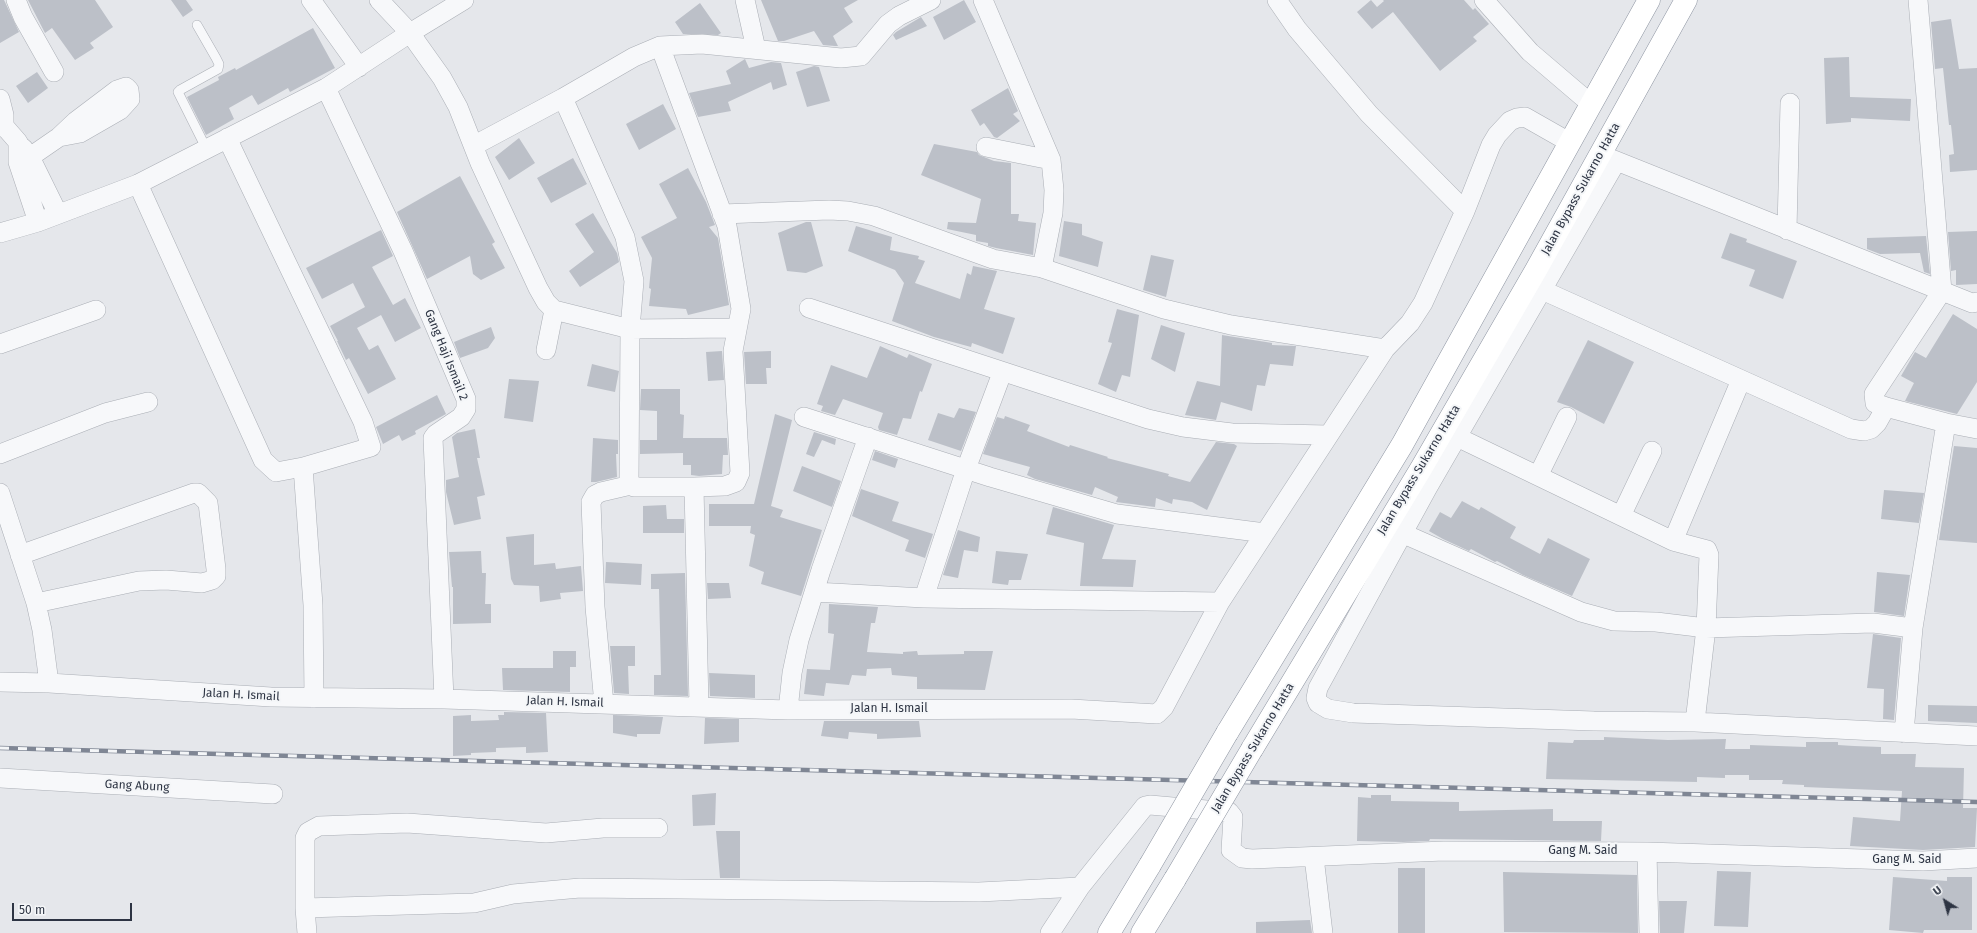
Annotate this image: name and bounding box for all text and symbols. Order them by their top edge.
street label: Jalan Bypass Sukarno Hatta [1539,120,1623,258]
street label: Gang Haji Ismail 2 [421,307,471,403]
street label: Jalan Bypass Sukarno Hatta [1375,403,1463,537]
street label: Jalan Bypass Sukarno Hatta [1209,681,1297,815]
street label: Jalan H. Ismail [202,686,280,704]
street label: Jalan H. Ismail [526,693,604,711]
street label: Jalan H. Ismail [850,702,928,716]
street label: Gang Abung [104,777,170,795]
street label: Gang M. Said [1548,844,1618,858]
street label: Gang M. Said [1872,853,1942,867]
north arrow [1925,881,1965,921]
text: U [1931,884,1944,898]
scale bar [14,895,134,921]
text: 50 m [19,903,45,917]

